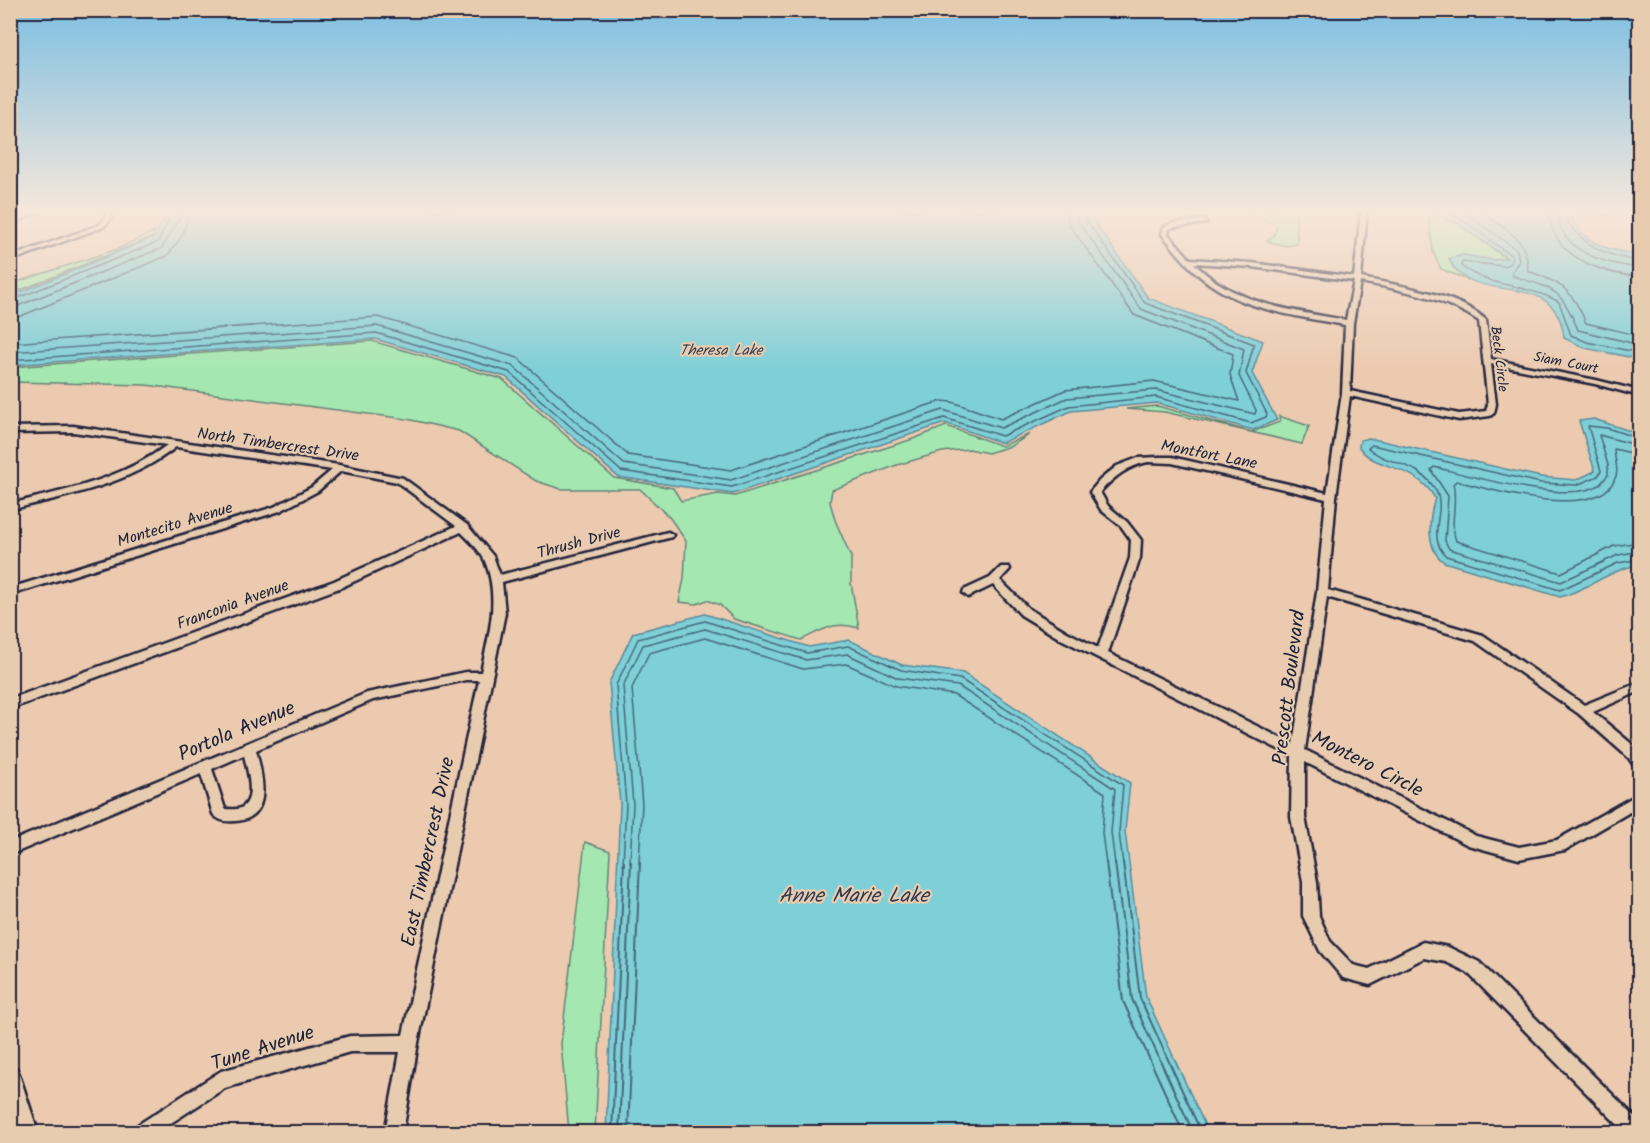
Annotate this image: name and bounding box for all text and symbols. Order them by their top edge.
street label: Beck Circle [1484,325,1514,394]
water label: Theresa Lake [680,339,764,363]
street label: Siam Court [1532,346,1601,380]
street label: North Timbercrest Drive [196,421,360,469]
street label: Montfort Lane [1159,433,1259,477]
street label: Montecito Avenue [114,496,236,554]
street label: Thrush Drive [535,520,623,566]
street label: Franconia Avenue [174,573,292,637]
street label: Prescott Boulevard [1265,608,1316,767]
street label: Portola Avenue [173,693,301,771]
street label: Montero Circle [1305,723,1429,807]
street label: East Timbercrest Drive [393,754,465,950]
water label: Anne Marie Lake [779,880,931,913]
street label: Tune Avenue [207,1017,319,1081]

